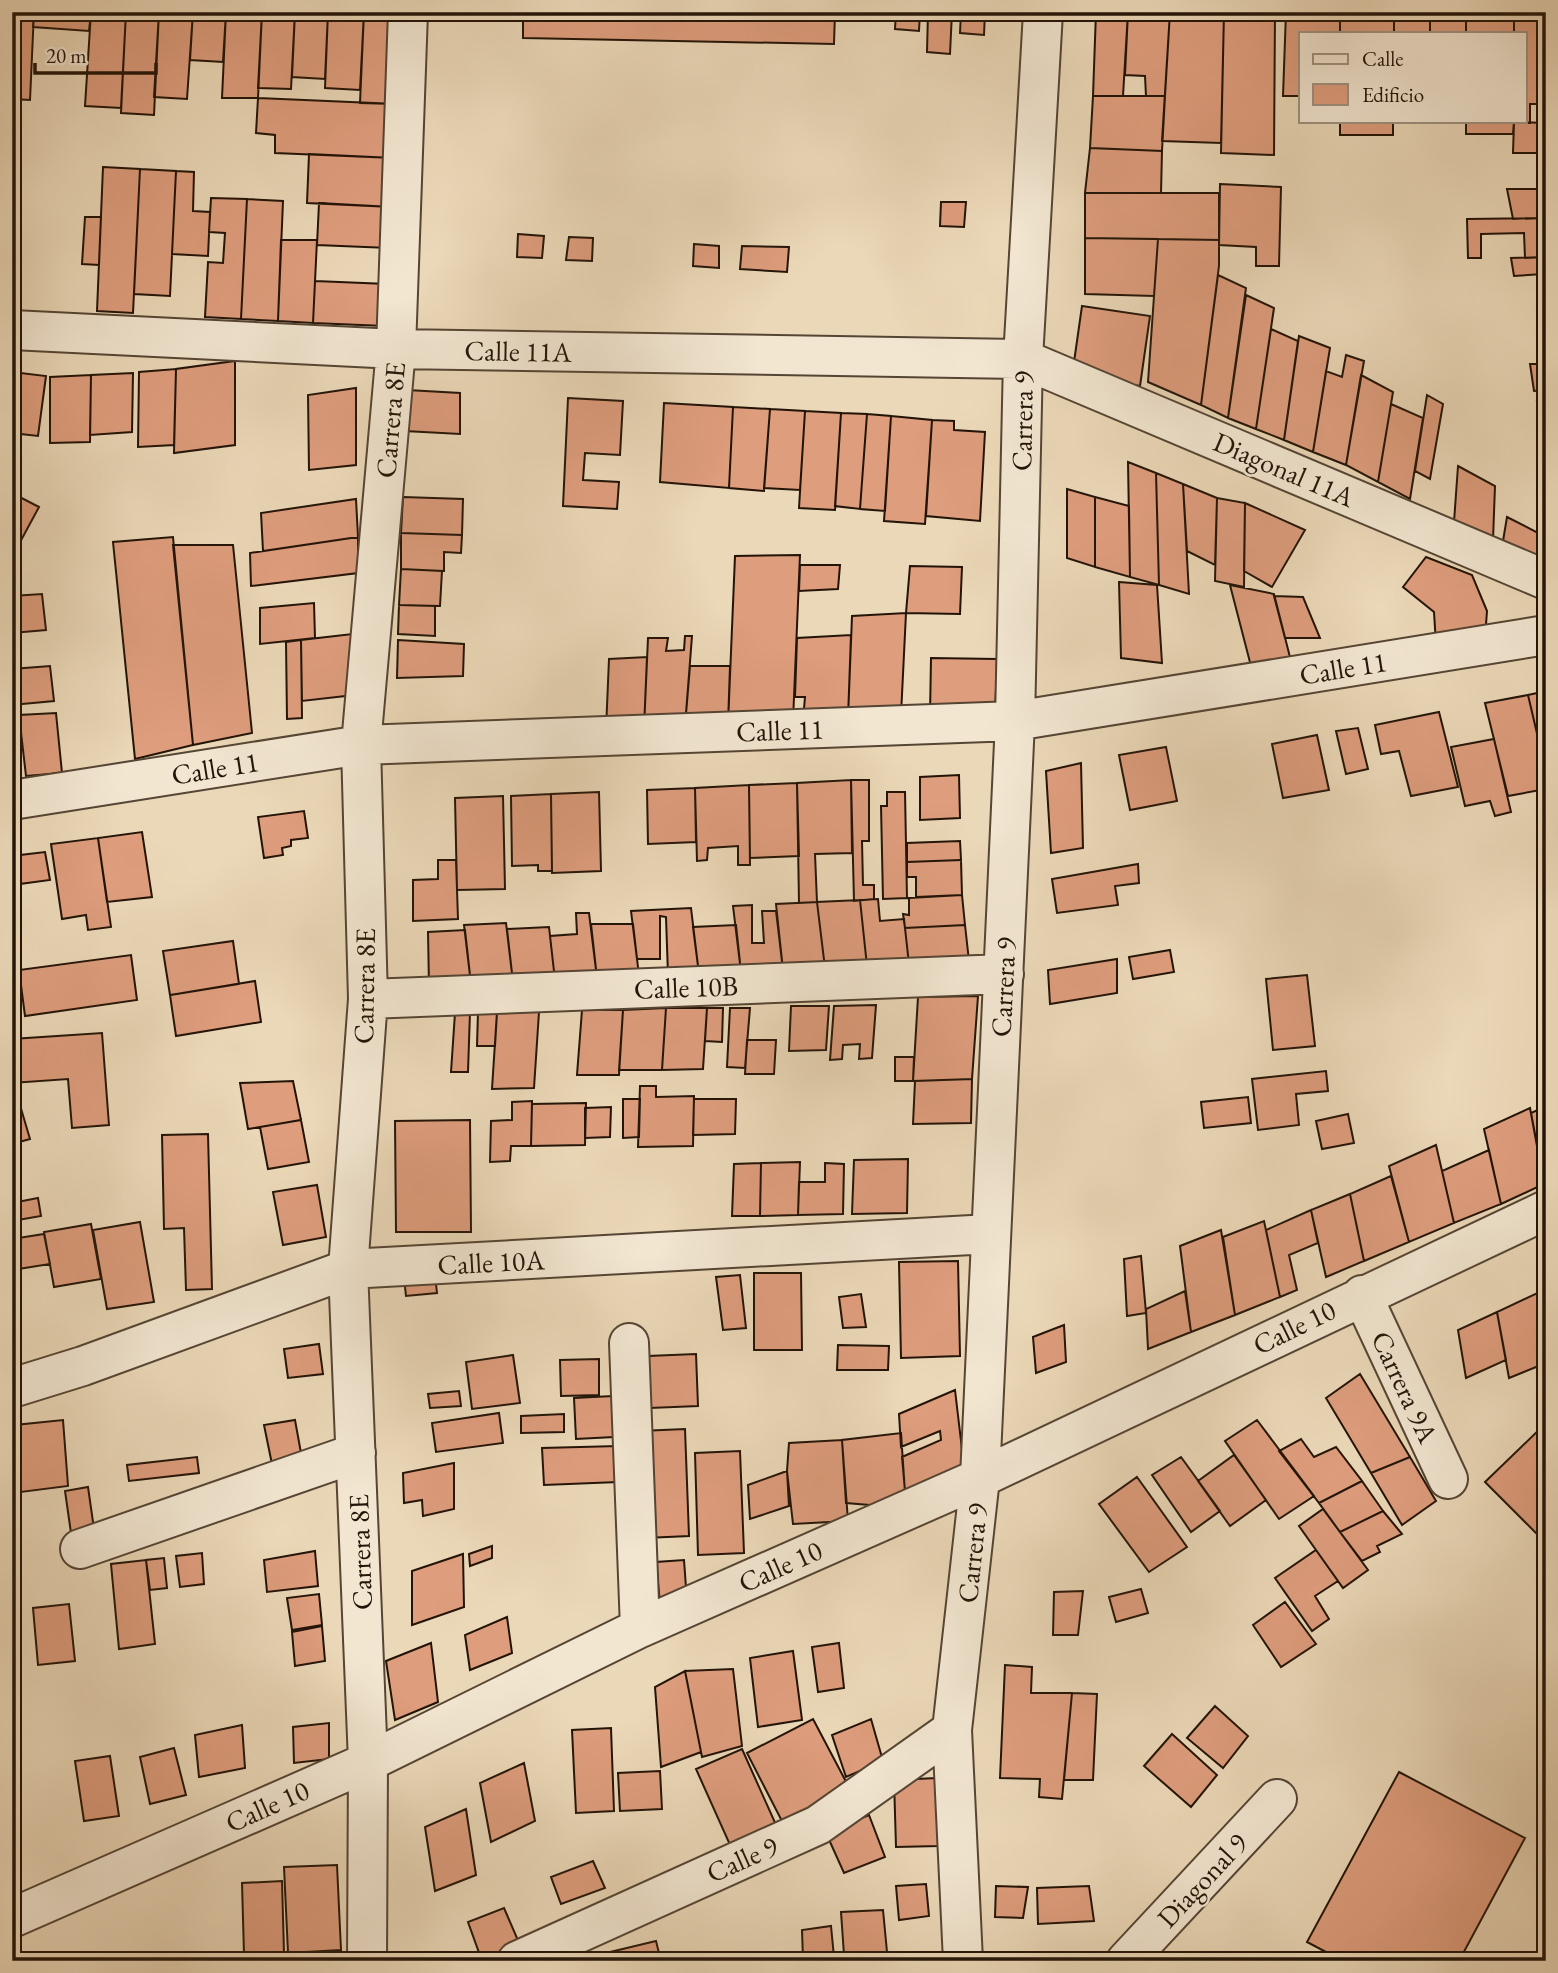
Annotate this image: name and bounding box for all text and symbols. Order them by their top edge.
scale bar [35,32,156,76]
legend [1299,32,1526,122]
text: 20 m [46,42,87,69]
text: Calle [1362,45,1404,72]
text: Edificio [1362,81,1424,108]
street label: Calle 11A [464,332,573,370]
street label: Carrera 8E [367,360,413,479]
street label: Carrera 9 [1003,371,1041,471]
street label: Diagonal 11A [1208,423,1361,515]
street label: Calle 11 [1297,643,1389,693]
street label: Calle 11 [735,710,825,750]
street label: Calle 11 [169,743,261,793]
street label: Carrera 8E [345,927,383,1044]
street label: Carrera 9 [982,936,1024,1038]
street label: Calle 10B [633,967,739,1007]
street label: Calle 10A [436,1241,546,1283]
street label: Calle 10 [1247,1292,1341,1362]
street label: Carrera 9A [1363,1325,1447,1449]
street label: Carrera 8E [340,1493,380,1611]
street label: Carrera 9 [949,1501,995,1605]
street label: Calle 10 [733,1532,827,1600]
street label: Calle 10 [220,1772,314,1840]
street label: Diagonal 9 [1149,1825,1255,1935]
street label: Calle 9 [701,1827,783,1891]

